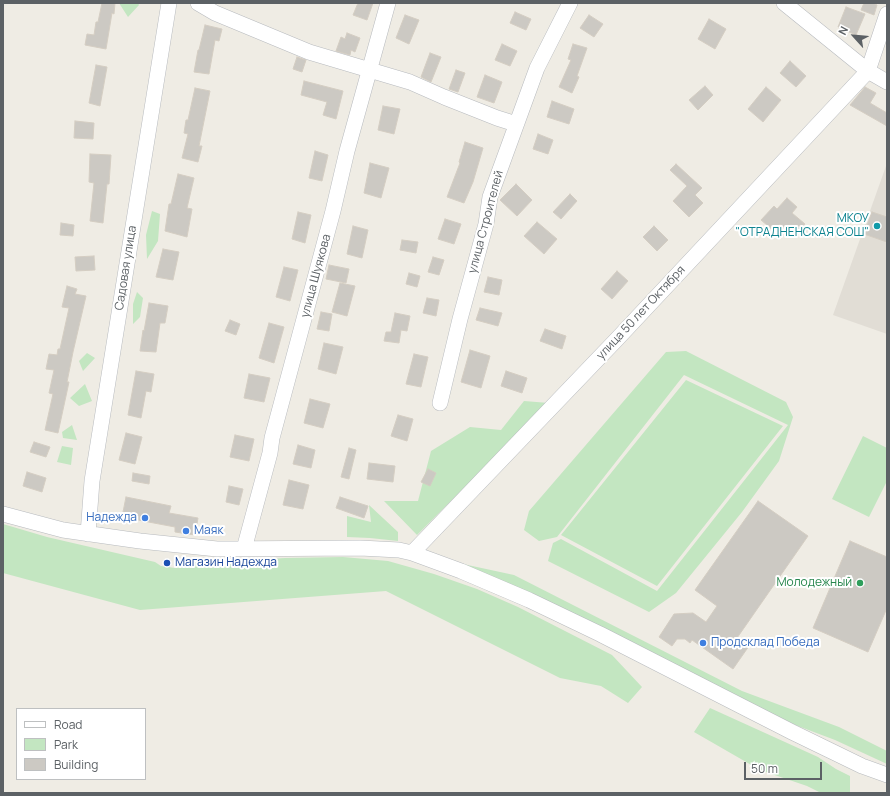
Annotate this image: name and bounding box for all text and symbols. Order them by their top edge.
north arrow [834,16,874,56]
text: N [834,23,851,37]
street label: улица Строителей [465,169,507,275]
place label: МКОУ "ОТРАДНЕНСКАЯ СОШ" [735,212,869,240]
marker: МКОУ "ОТРАДНЕНСКАЯ СОШ" [872,221,882,231]
street label: Садовая улица [112,225,140,311]
street label: улица Шуякова [298,233,334,319]
street label: улица 50 лет Октября [594,263,688,363]
place label: Надежда [86,511,137,525]
marker: Надежда [140,513,150,523]
place label: Маяк [194,524,223,538]
marker: Маяк [181,526,191,536]
place label: Магазин Надежда [175,556,277,570]
marker: Магазин Надежда [162,558,172,568]
place label: Молодежный [777,576,852,590]
marker: Молодежный [855,578,865,588]
place label: Продсклад Победа [711,636,820,650]
marker: Продсклад Победа [698,638,708,648]
legend [16,708,146,780]
text: Road [54,716,82,733]
text: Park [54,736,78,753]
scale bar [746,754,824,780]
text: Building [54,756,98,773]
text: 50 m [751,760,778,777]

